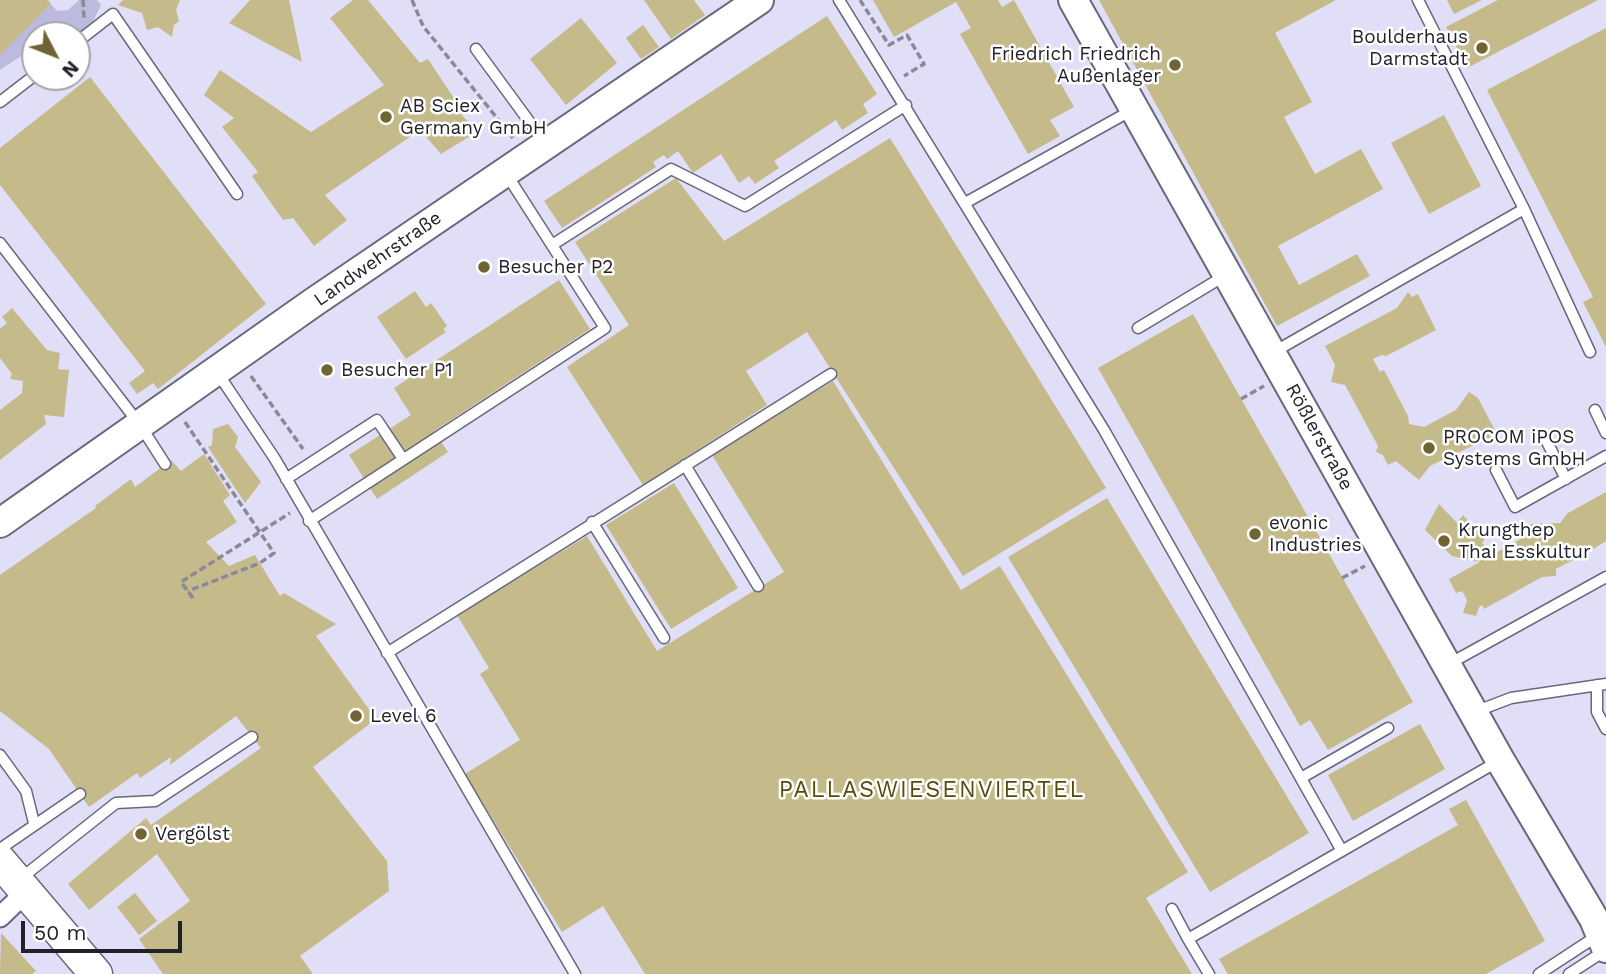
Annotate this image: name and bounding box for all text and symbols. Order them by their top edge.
north arrow [21,21,91,91]
place label: Boulderhaus Darmstadt [1352,26,1468,70]
marker: Boulderhaus Darmstadt [1474,40,1490,56]
place label: Friedrich Friedrich Außenlager [991,43,1161,87]
text: N [57,56,84,82]
marker: Friedrich Friedrich Außenlager [1167,57,1183,73]
place label: AB Sciex Germany GmbH [400,95,547,139]
marker: AB Sciex Germany GmbH [378,109,394,125]
street label: Landwehrstraße [310,207,446,311]
place label: Besucher P2 [498,256,613,278]
marker: Besucher P2 [476,259,492,275]
place label: Besucher P1 [341,359,453,381]
marker: Besucher P1 [319,362,335,378]
street label: Rößlerstraße [1280,380,1358,494]
place label: PROCOM iPOS Systems GmbH [1443,426,1585,470]
marker: PROCOM iPOS Systems GmbH [1421,440,1437,456]
place label: evonic Industries [1269,512,1362,556]
place label: Krungthep Thai Esskultur [1458,519,1591,563]
marker: evonic Industries [1247,526,1263,542]
marker: Krungthep Thai Esskultur [1436,533,1452,549]
place label: Level 6 [370,705,436,727]
marker: Level 6 [348,708,364,724]
district label: PALLASWIESENVIERTEL [781,776,1083,804]
place label: Vergölst [155,823,230,845]
marker: Vergölst [133,826,149,842]
scale bar [24,908,186,952]
text: 50 m [34,920,86,945]

